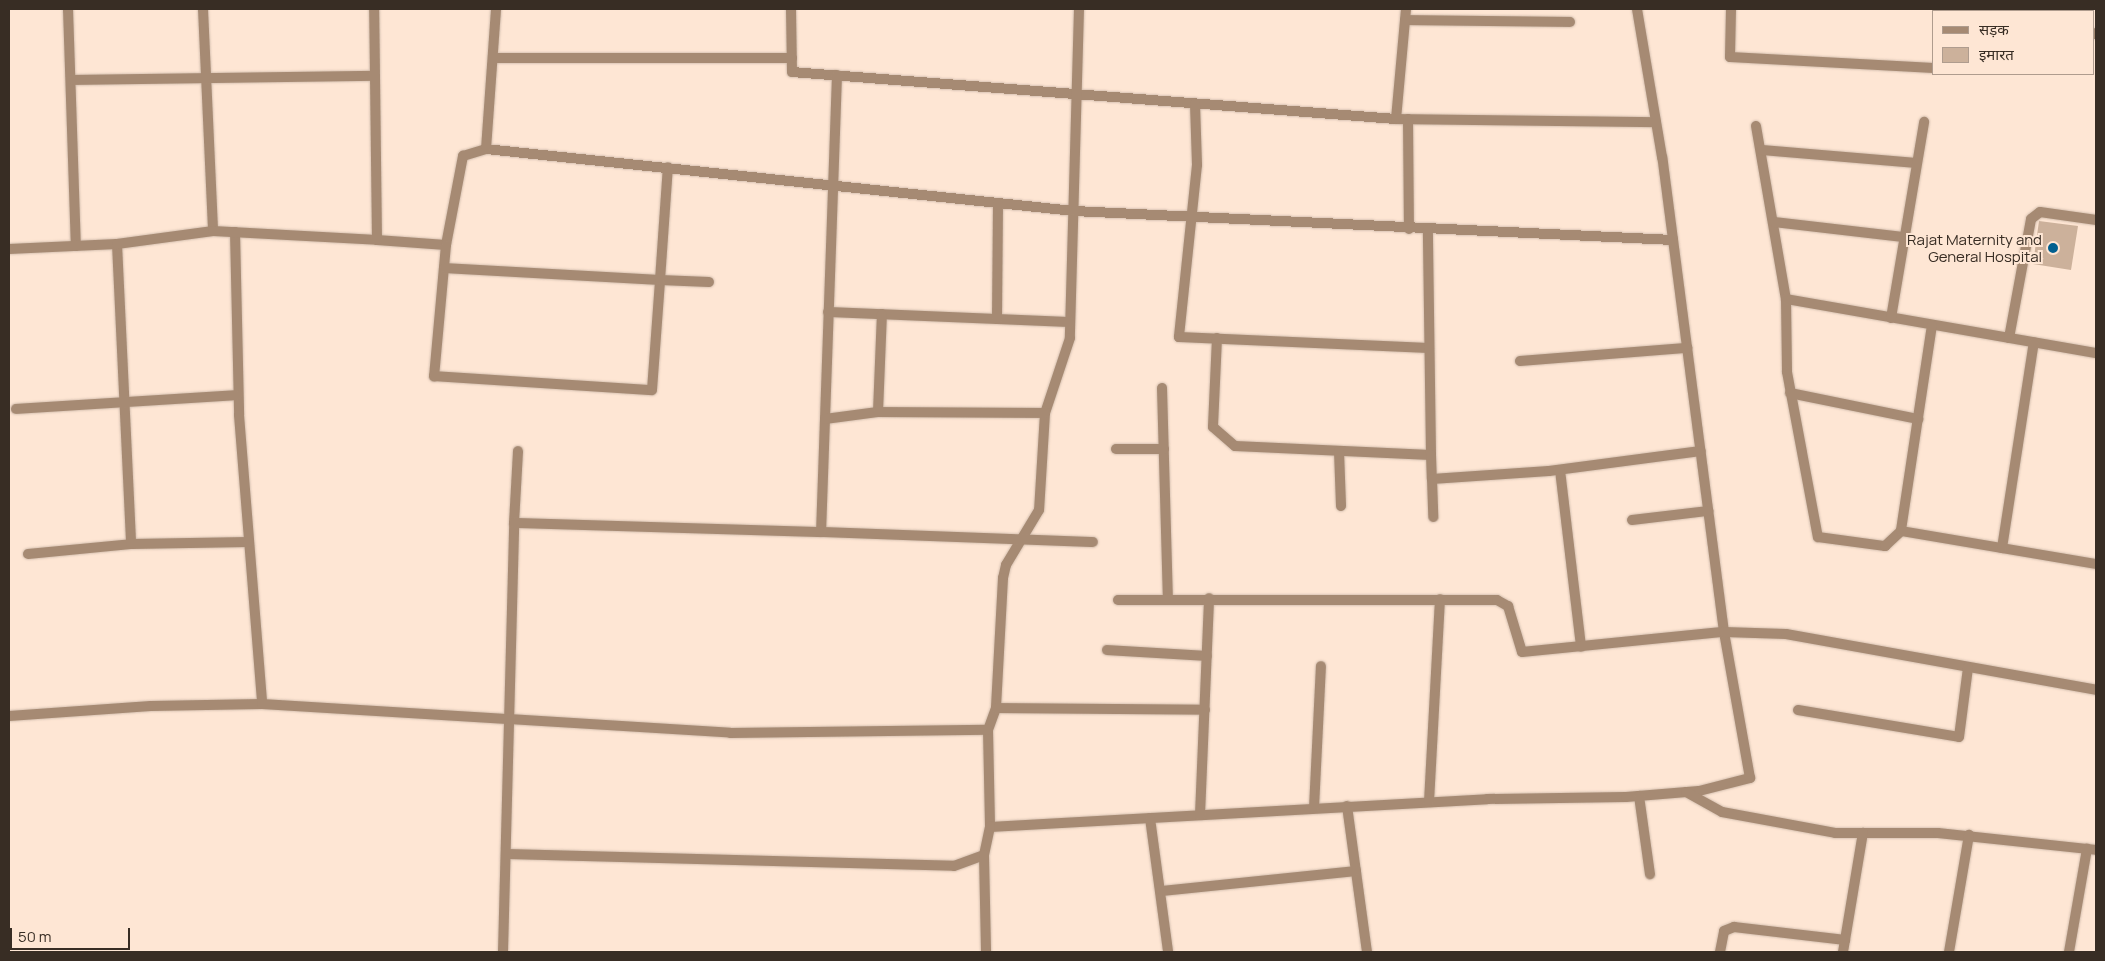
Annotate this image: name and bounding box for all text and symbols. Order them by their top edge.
legend [1932,10,2095,75]
text: सड़क [1979,19,2009,40]
text: इमारत [1979,44,2014,65]
place label: Rajat Maternity and General Hospital [1907,230,2042,265]
marker: Rajat Maternity and General Hospital [2046,241,2060,255]
scale bar [12,918,132,950]
text: 50 m [18,926,52,947]

